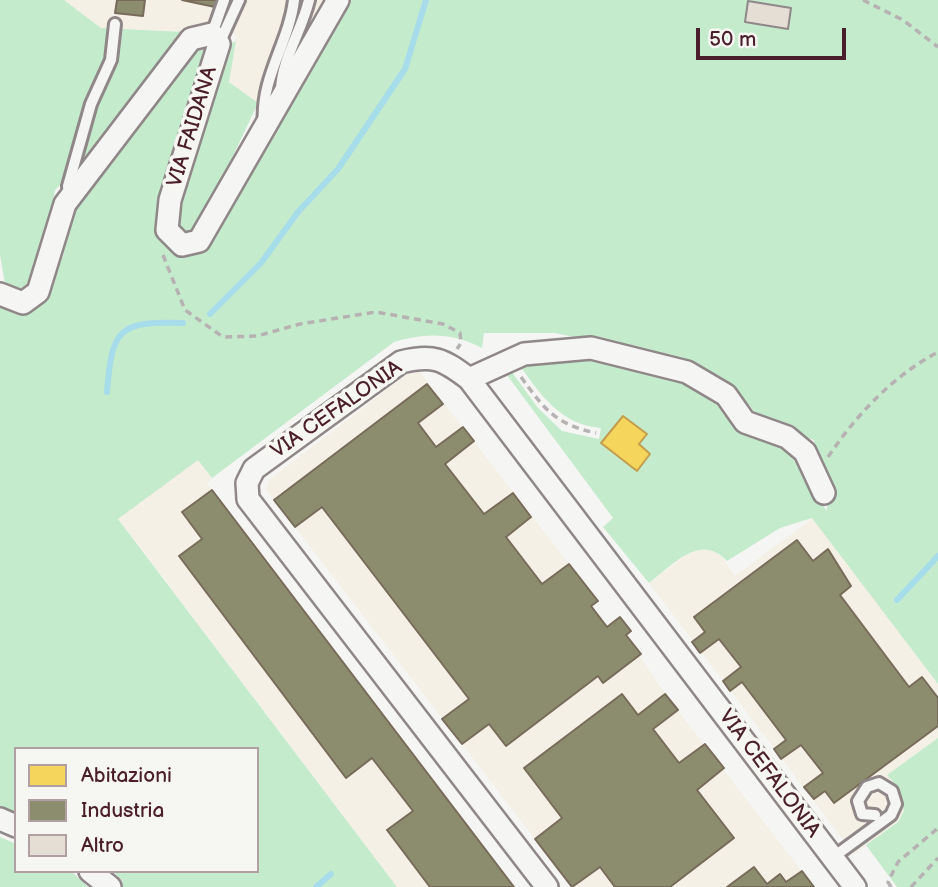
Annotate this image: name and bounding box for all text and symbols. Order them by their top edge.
scale bar [700,14,850,58]
text: 50 m [709,27,756,52]
street label: VIA FAIDANA [163,64,223,190]
street label: VIA CEFALONIA [267,356,407,464]
street label: VIA CEFALONIA [713,705,825,843]
legend [14,747,259,873]
text: Abitazioni [81,763,172,788]
text: Industria [81,798,164,823]
text: Altro [81,833,124,858]

